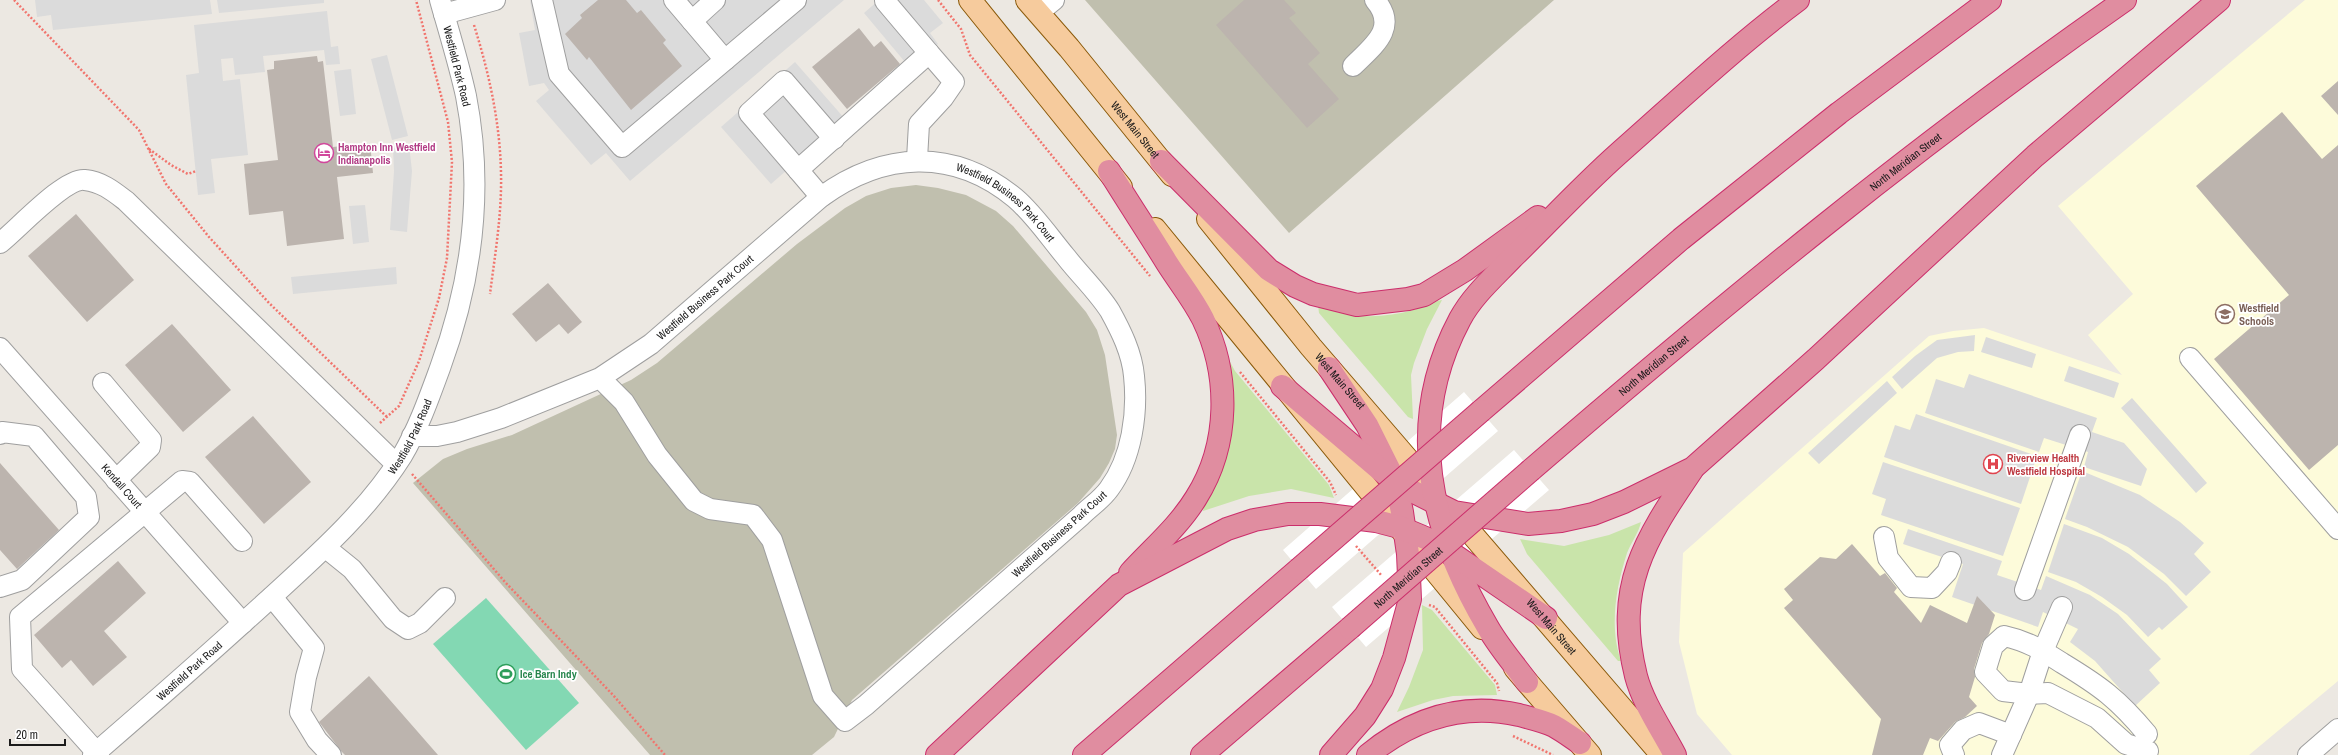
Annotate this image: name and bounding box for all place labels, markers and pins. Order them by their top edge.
place label: Hampton Inn Westfield Indianapolis [338,140,436,167]
hotel icon: Hampton Inn Westfield Indianapolis [313,142,335,164]
place label: Westfield Schools [2239,301,2279,328]
school or university icon: Westfield Schools [2214,303,2236,325]
place label: Riverview Health Westfield Hospital [2007,451,2085,478]
hospital icon: Riverview Health Westfield Hospital [1982,453,2004,475]
sports icon: Ice Barn Indy [495,663,517,685]
place label: Ice Barn Indy [520,667,577,681]

